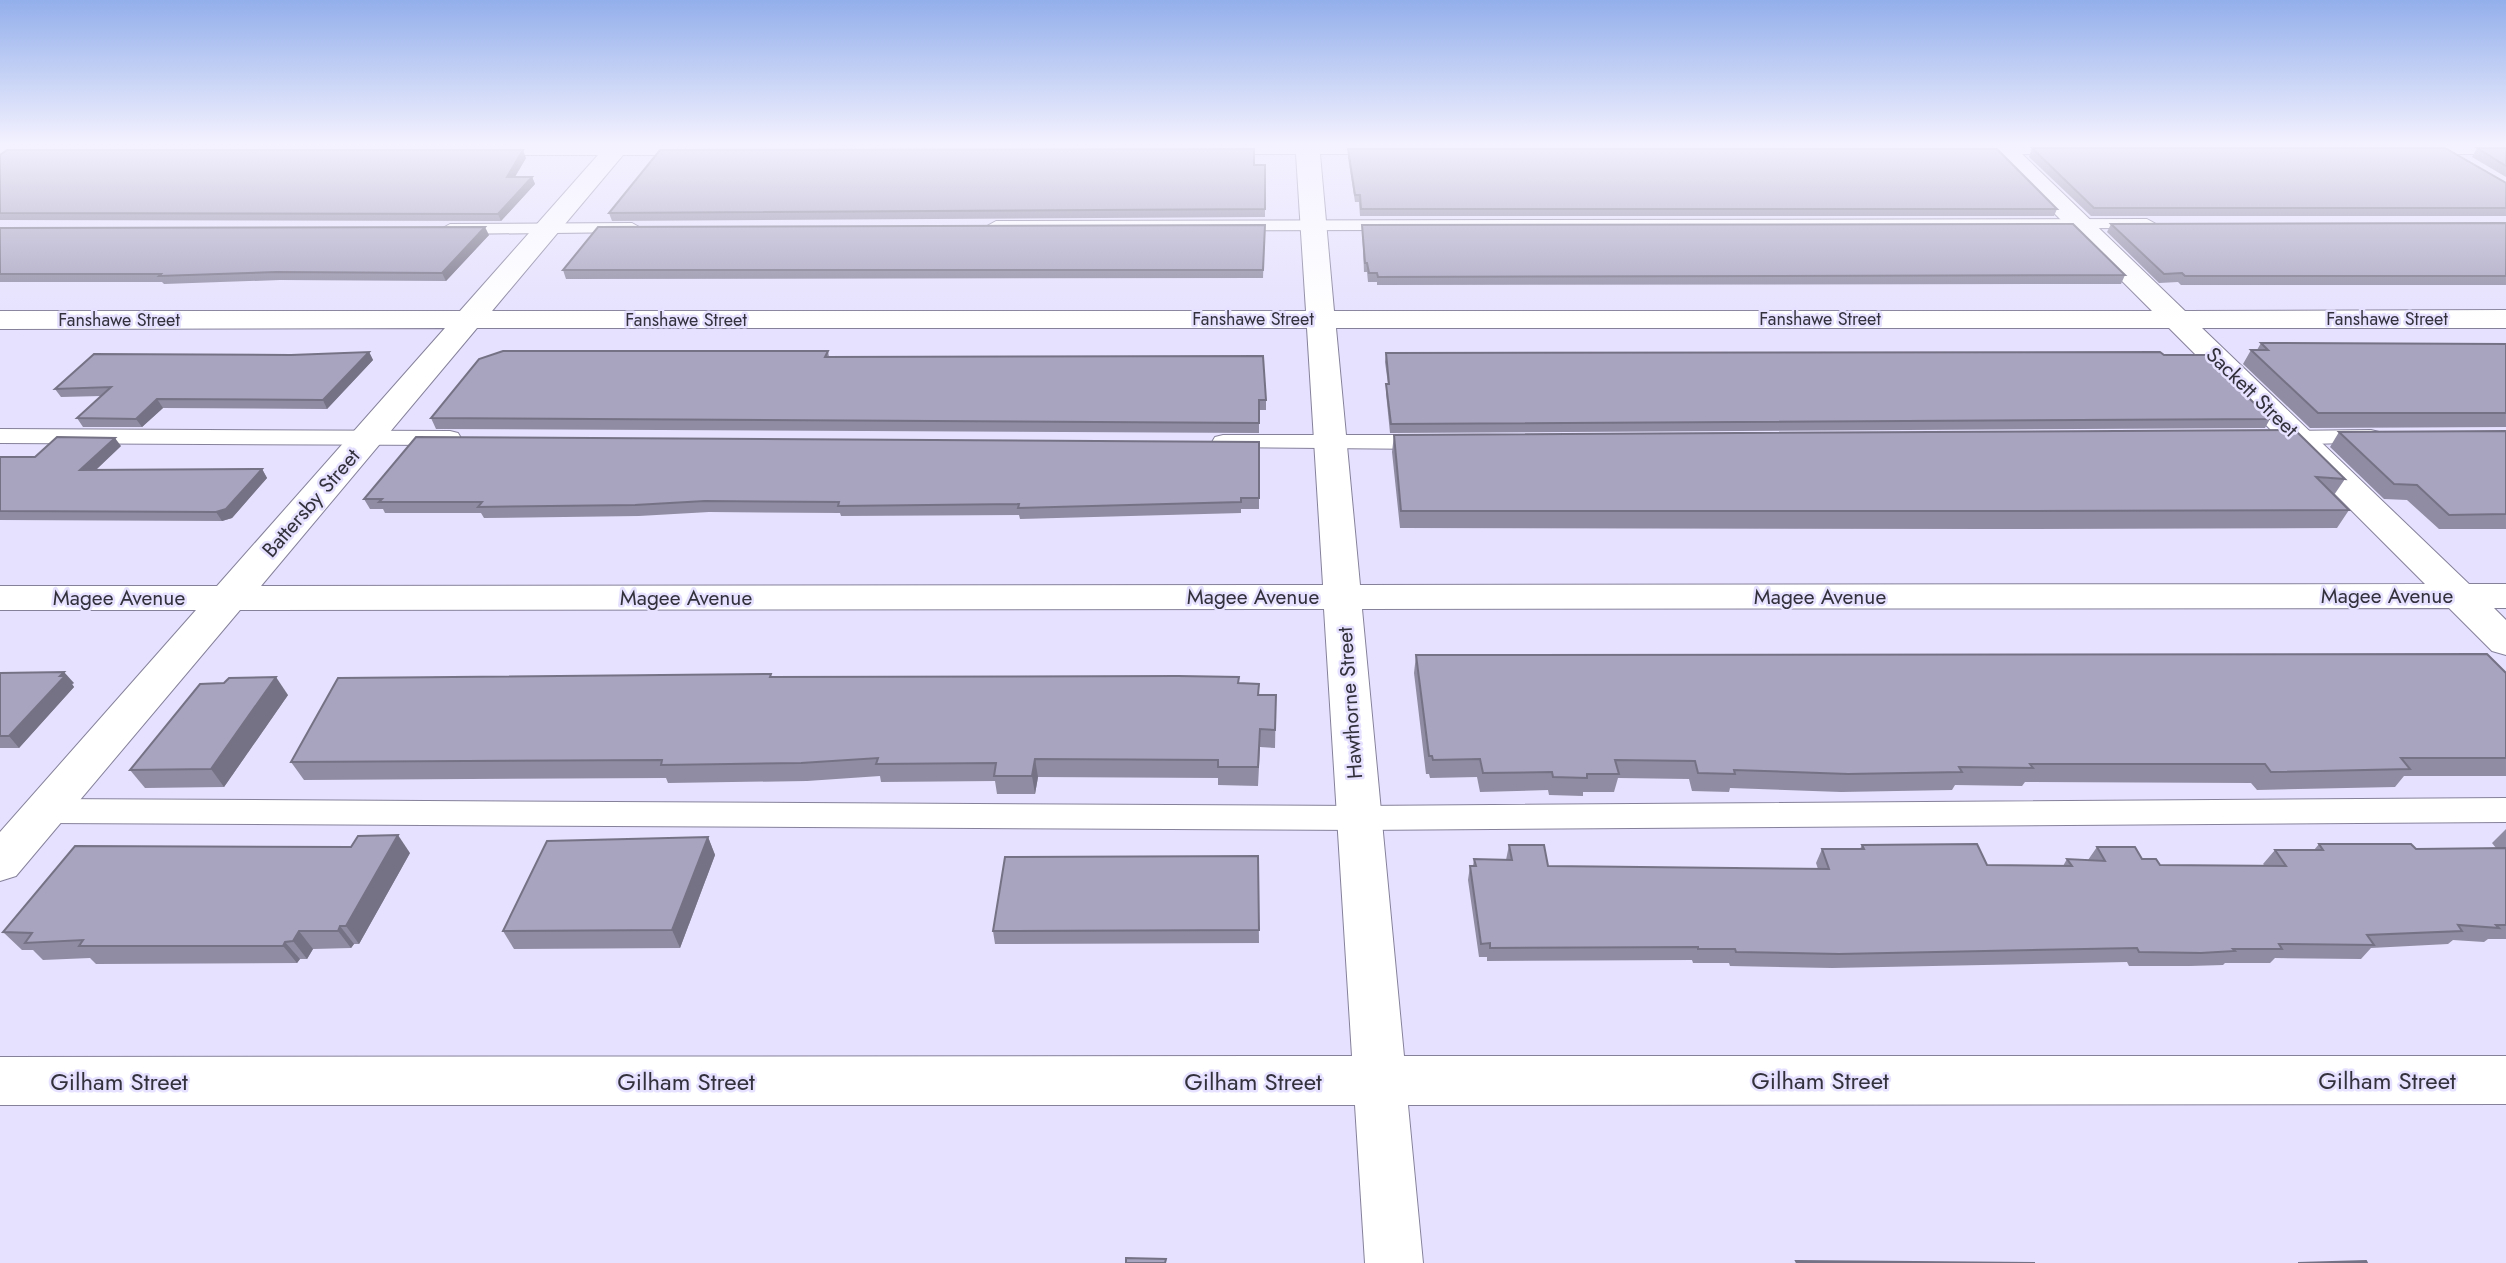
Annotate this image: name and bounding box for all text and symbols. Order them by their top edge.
street label: Fanshawe Street [1192,306,1314,332]
street label: Fanshawe Street [1759,306,1881,332]
street label: Fanshawe Street [2326,306,2448,332]
street label: Fanshawe Street [58,307,180,333]
street label: Fanshawe Street [625,307,747,333]
street label: Sackett Street [2199,340,2305,444]
street label: Battersby Street [255,442,367,564]
street label: Magee Avenue [2321,581,2453,611]
street label: Magee Avenue [1187,582,1319,612]
street label: Magee Avenue [1754,582,1886,612]
street label: Magee Avenue [53,583,185,613]
street label: Magee Avenue [620,583,752,613]
street label: Hawthorne Street [1330,626,1370,780]
street label: Gilham Street [1751,1063,1889,1098]
street label: Gilham Street [2318,1063,2456,1098]
street label: Gilham Street [50,1064,188,1099]
street label: Gilham Street [617,1064,755,1099]
street label: Gilham Street [1184,1064,1322,1099]

